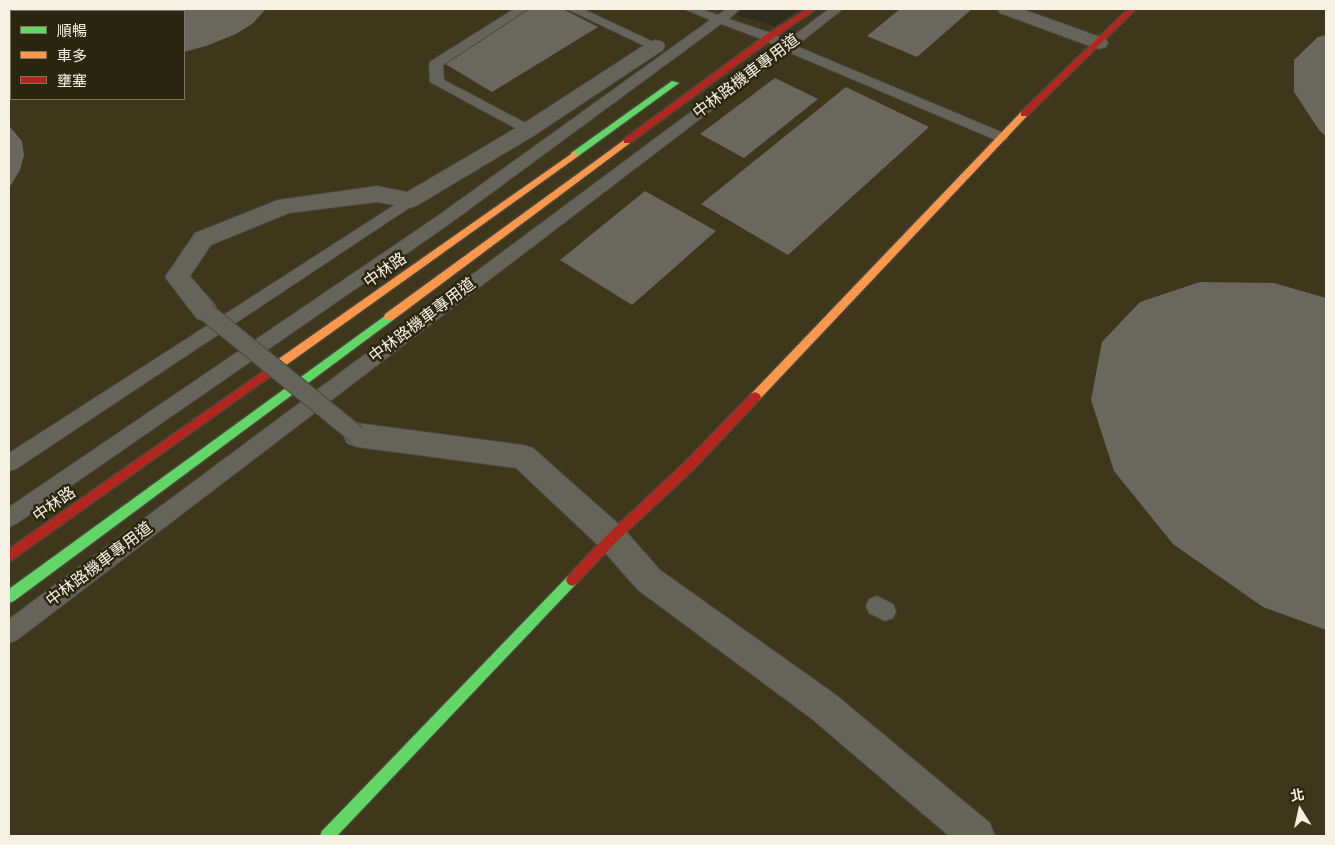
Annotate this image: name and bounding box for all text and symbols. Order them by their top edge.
legend [10,10,185,100]
text: 順暢 [57,21,87,39]
street label: 中林路機車專用道 [689,30,803,122]
text: 車多 [57,46,87,64]
text: 壅塞 [57,71,87,89]
street label: 中林路 [360,248,410,292]
street label: 中林路機車專用道 [365,274,479,366]
street label: 中林路 [29,482,79,526]
street label: 中林路機車專用道 [42,518,156,610]
north arrow [1275,785,1325,835]
text: 北 [1289,785,1306,804]

